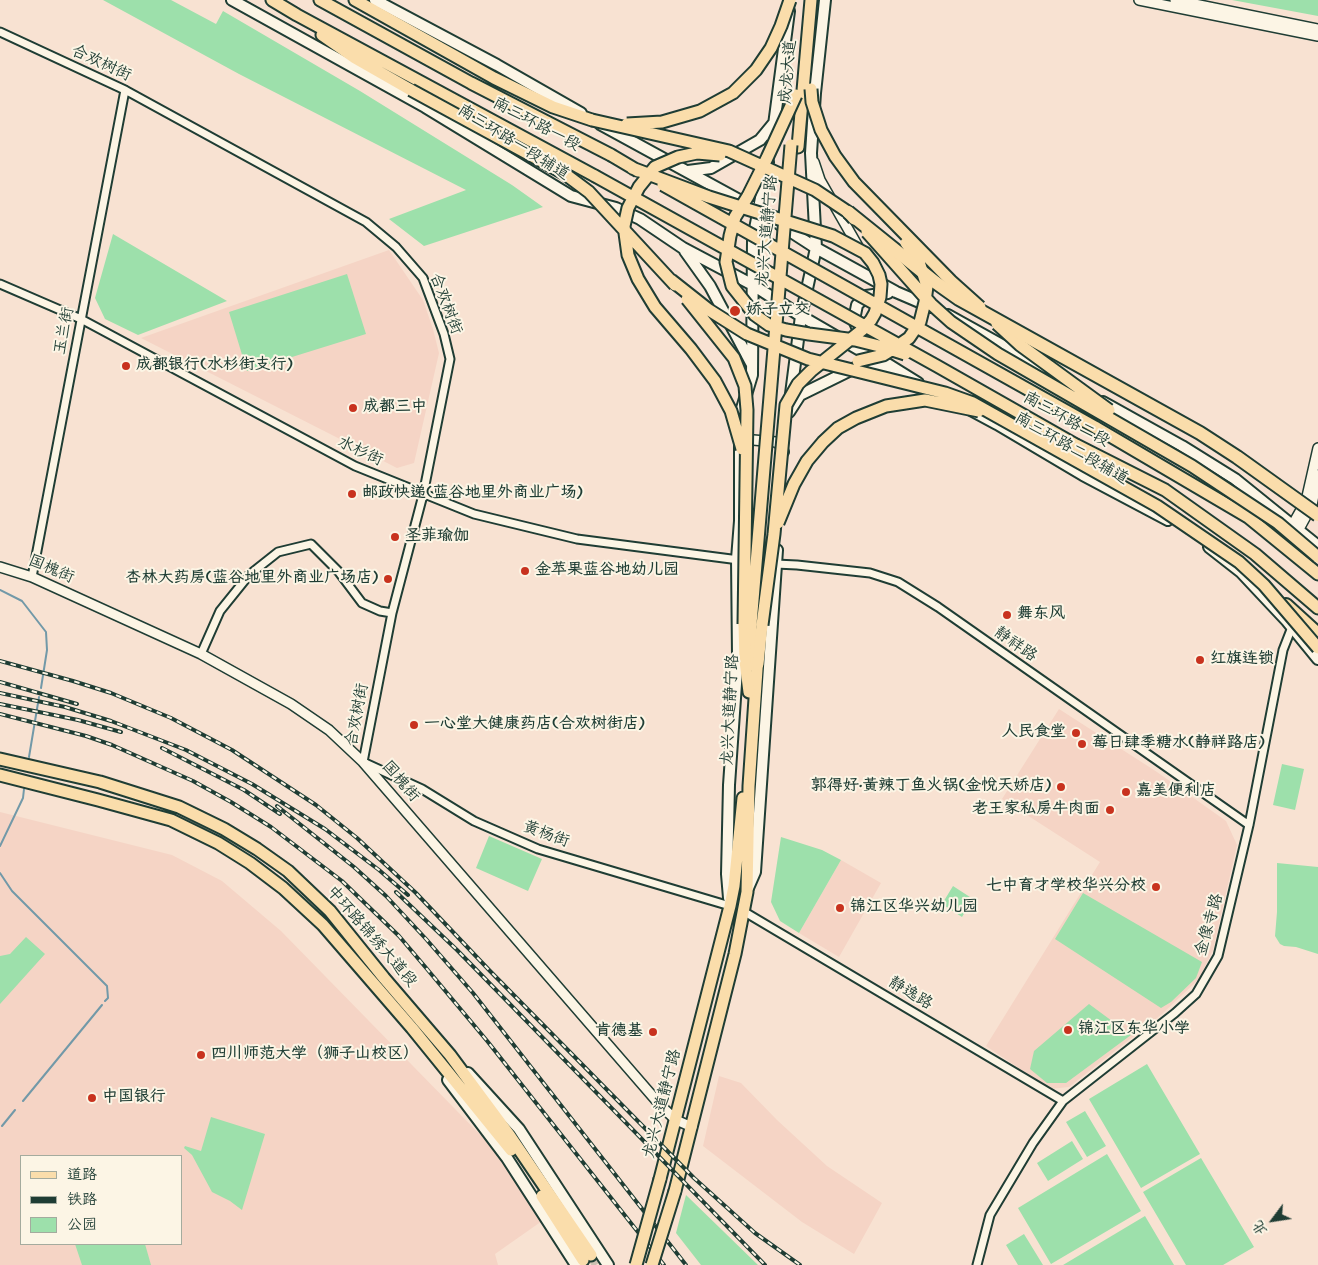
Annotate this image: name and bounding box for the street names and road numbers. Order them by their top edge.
street label: 成龙大道 [777,39,801,105]
street label: 合欢树街 [68,42,134,86]
street label: 南三环路一段 [489,94,583,156]
street label: 南三环路一段辅道 [454,101,572,185]
street label: 龙兴大道静宁路 [754,174,782,288]
street label: 合欢树街 [425,271,465,337]
street label: 玉兰街 [51,306,79,356]
street label: 南三环路二段 [1019,388,1113,452]
street label: 南三环路二段辅道 [1011,409,1131,489]
street label: 水杉街 [334,433,386,471]
street label: 国槐街 [25,552,77,588]
street label: 静祥路 [990,623,1040,667]
street label: 龙兴大道静宁路 [718,654,744,766]
street label: 合欢树街 [342,682,374,748]
street label: 国槐街 [377,758,423,806]
street label: 黄杨街 [520,818,572,852]
street label: 中环路锦绣大道段 [322,882,420,992]
street label: 金像寺路 [1192,892,1228,958]
street label: 静逸路 [884,973,936,1015]
street label: 龙兴大道静宁路 [640,1047,686,1161]

